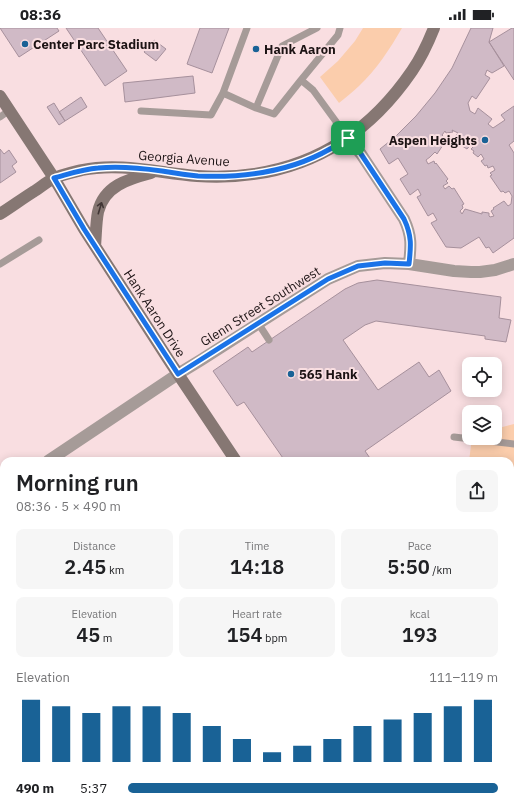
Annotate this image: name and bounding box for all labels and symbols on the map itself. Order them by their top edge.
place label: Center Parc Stadium [33,36,159,53]
marker: Center Parc Stadium [20,39,30,49]
place label: Hank Aaron [264,41,336,58]
marker: Hank Aaron [251,44,261,54]
pin [331,121,365,155]
place label: Aspen Heights [389,132,477,149]
marker: Aspen Heights [480,135,490,145]
street label: Georgia Avenue [138,147,230,170]
one-way arrow [97,201,104,214]
street label: Glenn Street Southwest [197,263,323,350]
street label: Hank Aaron Drive [120,266,189,360]
place label: 565 Hank [299,366,358,383]
marker: 565 Hank [286,369,296,379]

